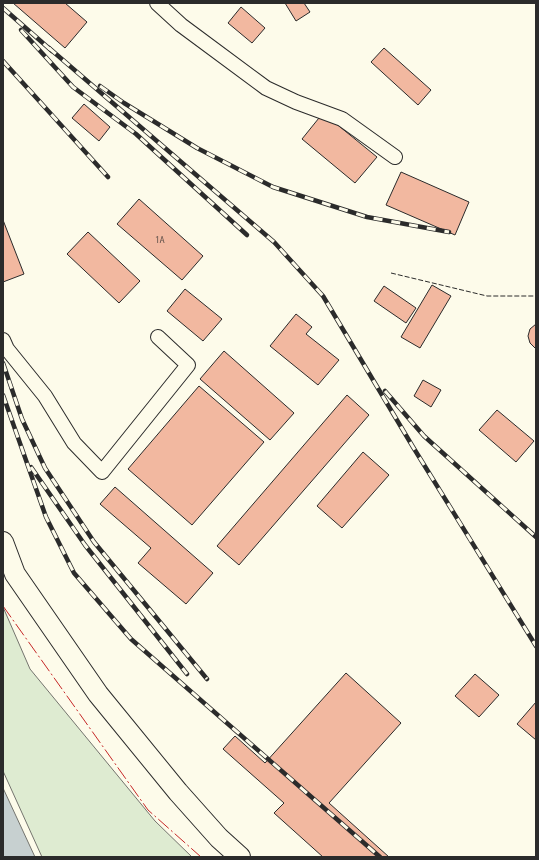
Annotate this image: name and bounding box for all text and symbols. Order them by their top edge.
house number: 1А [155,235,165,245]

